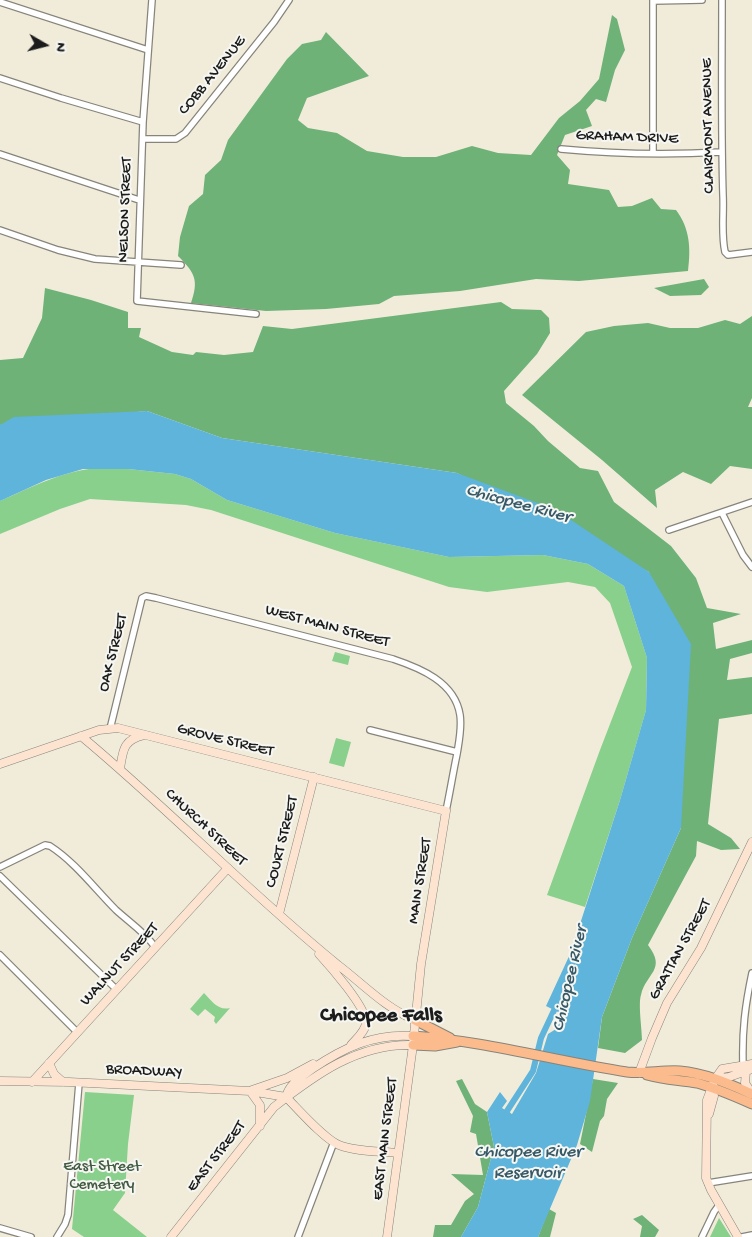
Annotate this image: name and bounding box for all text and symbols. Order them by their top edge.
north arrow [20,20,70,70]
street label: COBB AVENUE [175,32,251,120]
text: N [51,41,69,53]
street label: CLAIRMONT AVENUE [698,58,720,194]
street label: GRAHAM DRIVE [575,127,679,149]
street label: NELSON STREET [115,157,137,263]
water label: Chicopee River [463,481,573,529]
street label: WEST MAIN STREET [263,601,391,653]
street label: OAK STREET [95,612,133,694]
street label: GROVE STREET [175,720,275,762]
street label: CHURCH STREET [160,785,250,871]
street label: COURT STREET [262,794,304,890]
street label: MAIN STREET [405,837,437,925]
street label: GRATTAN STREET [645,896,717,1004]
street label: WALNUT STREET [77,919,163,1011]
water label: Chicopee River [548,924,594,1034]
district label: Chicopee Falls [320,1004,442,1030]
street label: BROADWAY [105,1060,183,1084]
street label: EAST MAIN STREET [369,1077,403,1201]
street label: EAST STREET [183,1118,251,1196]
water label: Chicopee River Reservoir [474,1142,582,1184]
park label: East Street Cemetery [63,1158,141,1196]

